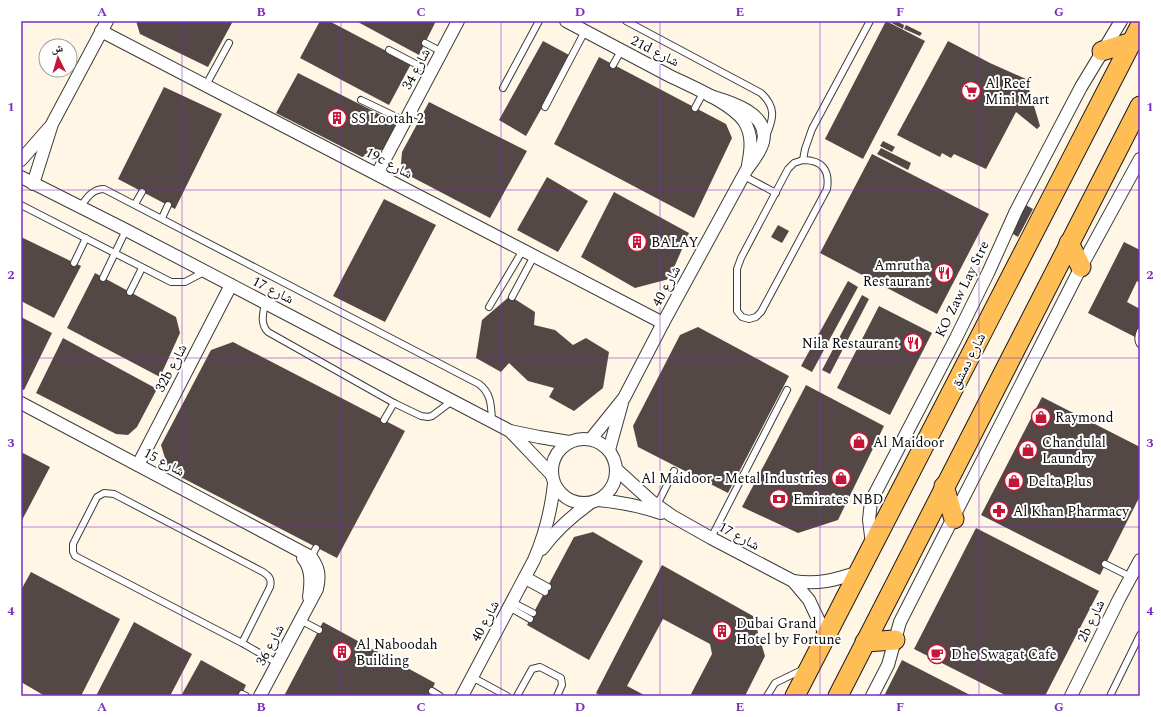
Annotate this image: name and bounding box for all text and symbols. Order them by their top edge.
text: A [97,2,107,22]
text: B [256,2,266,22]
text: C [416,2,426,22]
text: D [575,2,585,22]
text: E [736,2,745,22]
text: F [896,2,904,22]
text: G [1054,2,1064,22]
street label: 21d شارع [627,30,683,72]
north arrow [38,38,78,78]
text: ش [51,40,64,58]
street label: شارع 34 [396,45,436,93]
place label: Al Reef Mini Mart [985,73,1050,110]
supermarket icon: Al Reef Mini Mart [960,80,982,102]
text: 1 [7,97,15,117]
text: 1 [1146,97,1154,117]
building icon: SS Lootah 2 [326,107,348,129]
place label: SS Lootah 2 [351,108,424,129]
street label: 19c شارع [362,142,416,184]
building icon: BALAY [626,231,648,253]
place label: BALAY [651,232,698,253]
street label: KO Zaw Lay Stre [930,237,995,341]
place label: Amrutha Restaurant [863,255,930,292]
street label: شارع 40 [646,262,686,310]
restaurant icon: Amrutha Restaurant [933,262,955,284]
text: 2 [7,265,15,285]
text: 2 [1146,265,1154,285]
street label: شارع 17 [249,271,297,309]
street label: شارع دمشق [945,329,991,393]
restaurant icon: Nila Restaurant [902,332,924,354]
place label: Nila Restaurant [802,333,899,354]
street label: 32b شارع [150,340,192,396]
shop icon: Raymond [1030,406,1052,428]
place label: Raymond [1055,407,1114,428]
shop icon: Al Maidoor [848,431,870,453]
place label: Al Maidoor [873,432,945,453]
place label: Chandulal Laundry [1042,432,1106,469]
text: 3 [7,433,15,453]
text: 3 [1146,433,1154,453]
shop icon: Chandulal Laundry [1017,439,1039,461]
street label: شارع 15 [140,442,188,482]
shop icon: Al Maidoor - Metal Industries [830,467,852,489]
place label: Al Maidoor - Metal Industries [641,468,827,489]
shop icon: Delta Plus [1003,470,1025,492]
place label: Delta Plus [1028,471,1092,492]
bank icon: Emirates NBD [768,488,790,510]
place label: Emirates NBD [793,489,883,510]
pharmacy icon: Al Khan Pharmacy [988,500,1010,522]
place label: Al Khan Pharmacy [1013,501,1130,522]
street label: شارع 17 [715,516,763,556]
street label: 2b شارع [1072,596,1110,646]
street label: شارع 40 [465,597,505,645]
text: 4 [7,601,15,621]
text: 4 [1146,601,1154,621]
place label: Dubai Grand Hotel by Fortune [736,613,842,650]
building icon: Dubai Grand Hotel by Fortune [711,620,733,642]
street label: شارع 36 [250,621,290,669]
place label: Al Naboodah Building [356,634,438,671]
building icon: Al Naboodah Building [331,641,353,663]
cafe icon: Dhe Swagat Cafe [926,643,948,665]
place label: Dhe Swagat Cafe [951,644,1057,665]
text: A [97,697,107,717]
text: B [256,697,266,717]
text: C [416,697,426,717]
text: D [575,697,585,717]
text: E [736,697,745,717]
text: F [896,697,904,717]
text: G [1054,697,1064,717]

